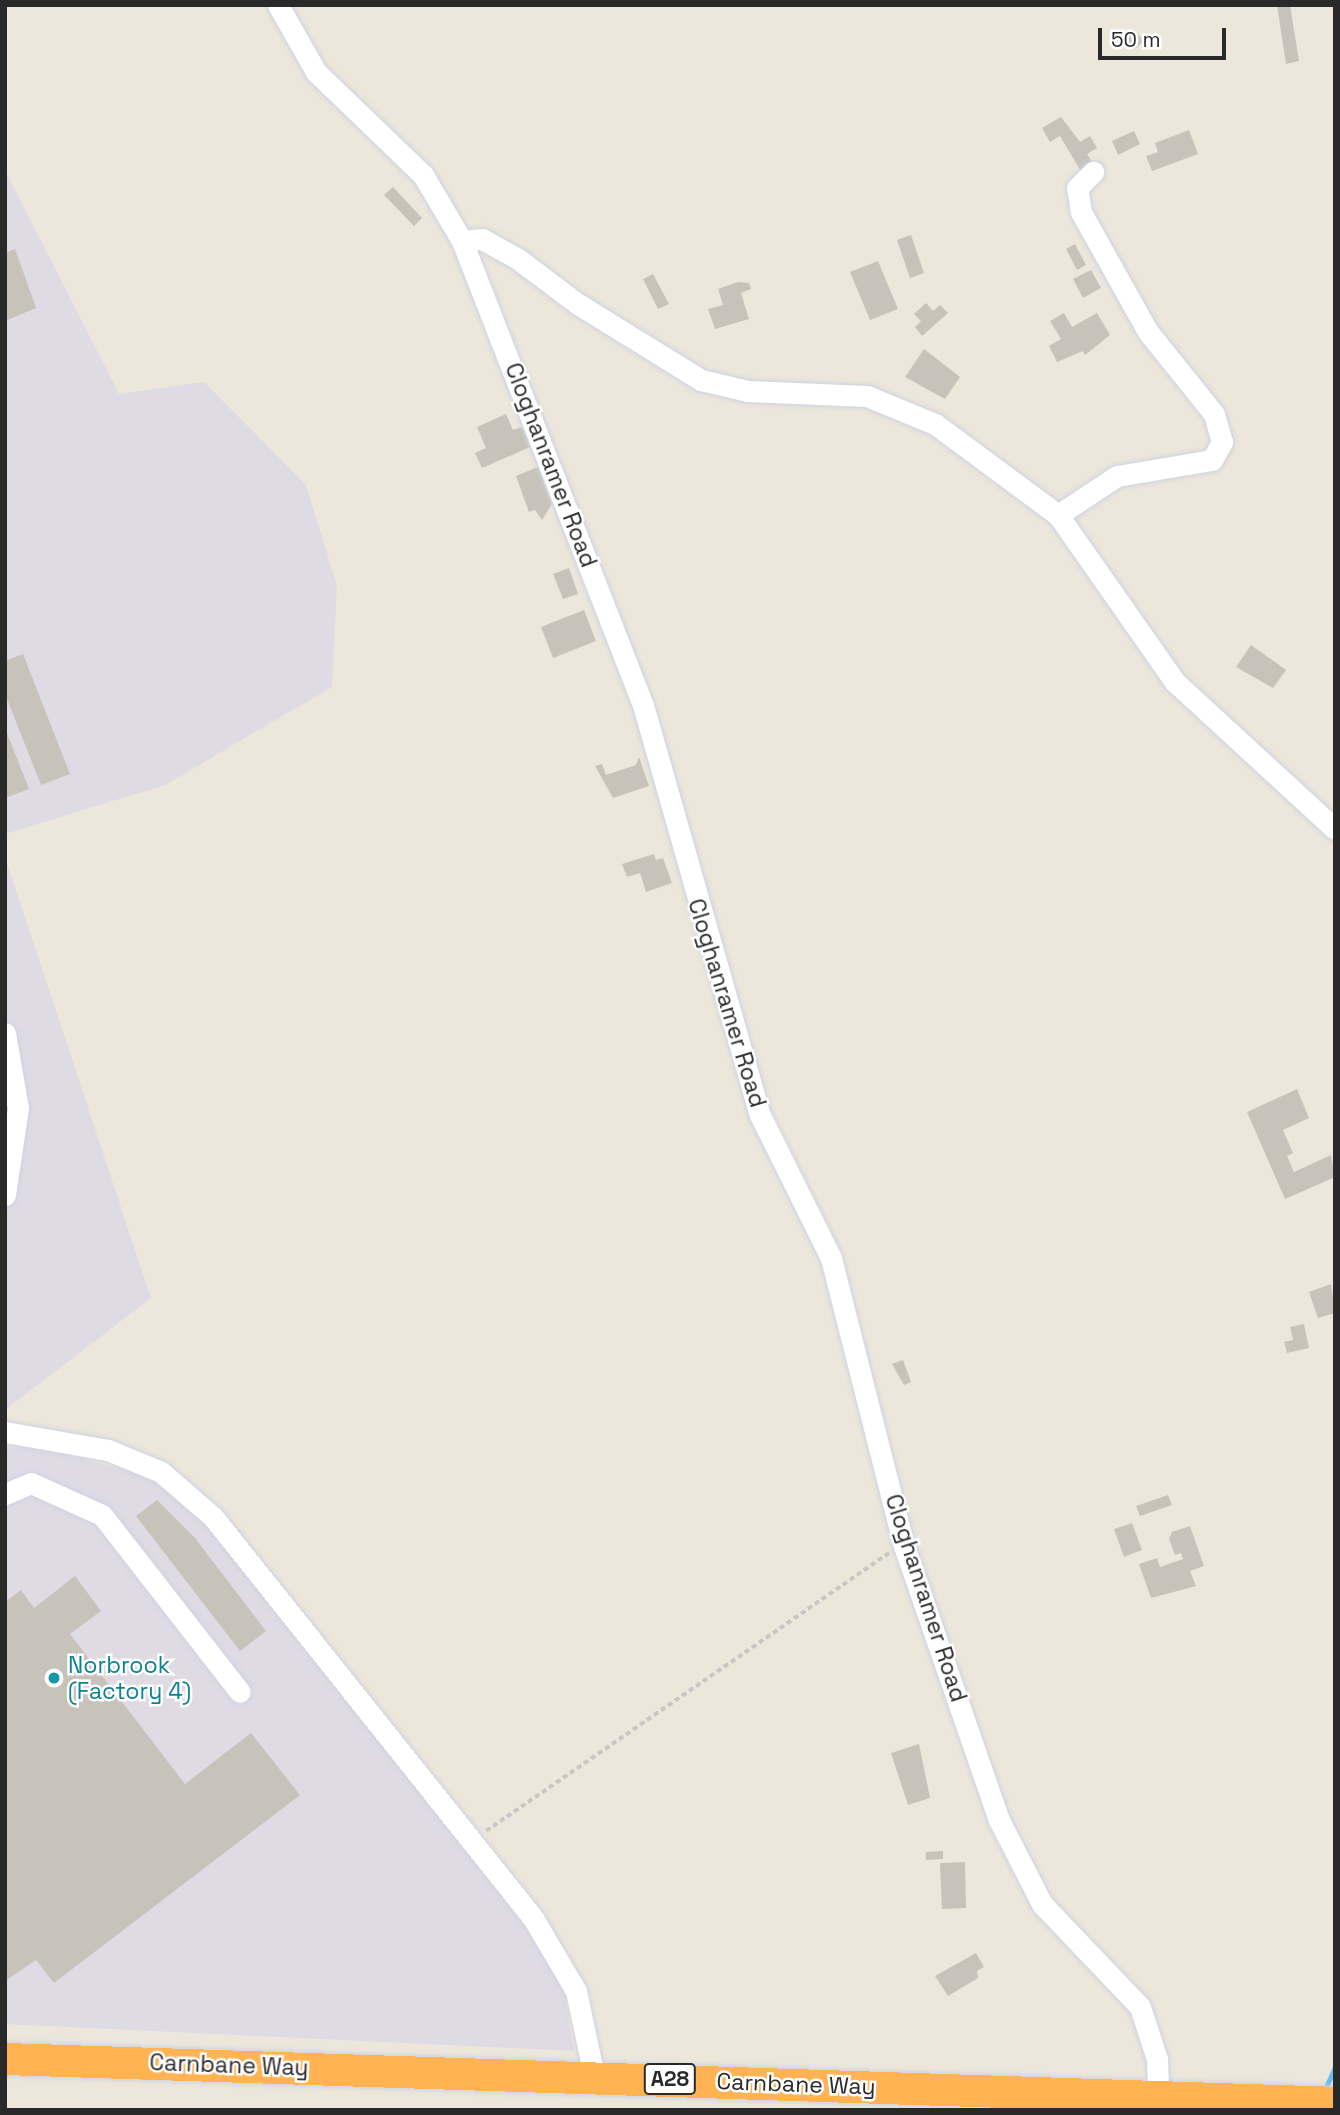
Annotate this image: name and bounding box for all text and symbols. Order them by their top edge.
scale bar [1102,14,1230,58]
text: 50 m [1111,26,1161,53]
street label: Cloghanramer Road [499,359,603,571]
street label: Cloghanramer Road [682,895,772,1111]
street label: Cloghanramer Road [879,1491,973,1705]
place label: Norbrook (Factory 4) [68,1651,191,1705]
marker: Norbrook (Factory 4) [46,1670,62,1686]
street label: Carnbane Way [149,2048,309,2082]
road number: A28 [644,2062,696,2096]
street label: Carnbane Way [716,2067,876,2101]

